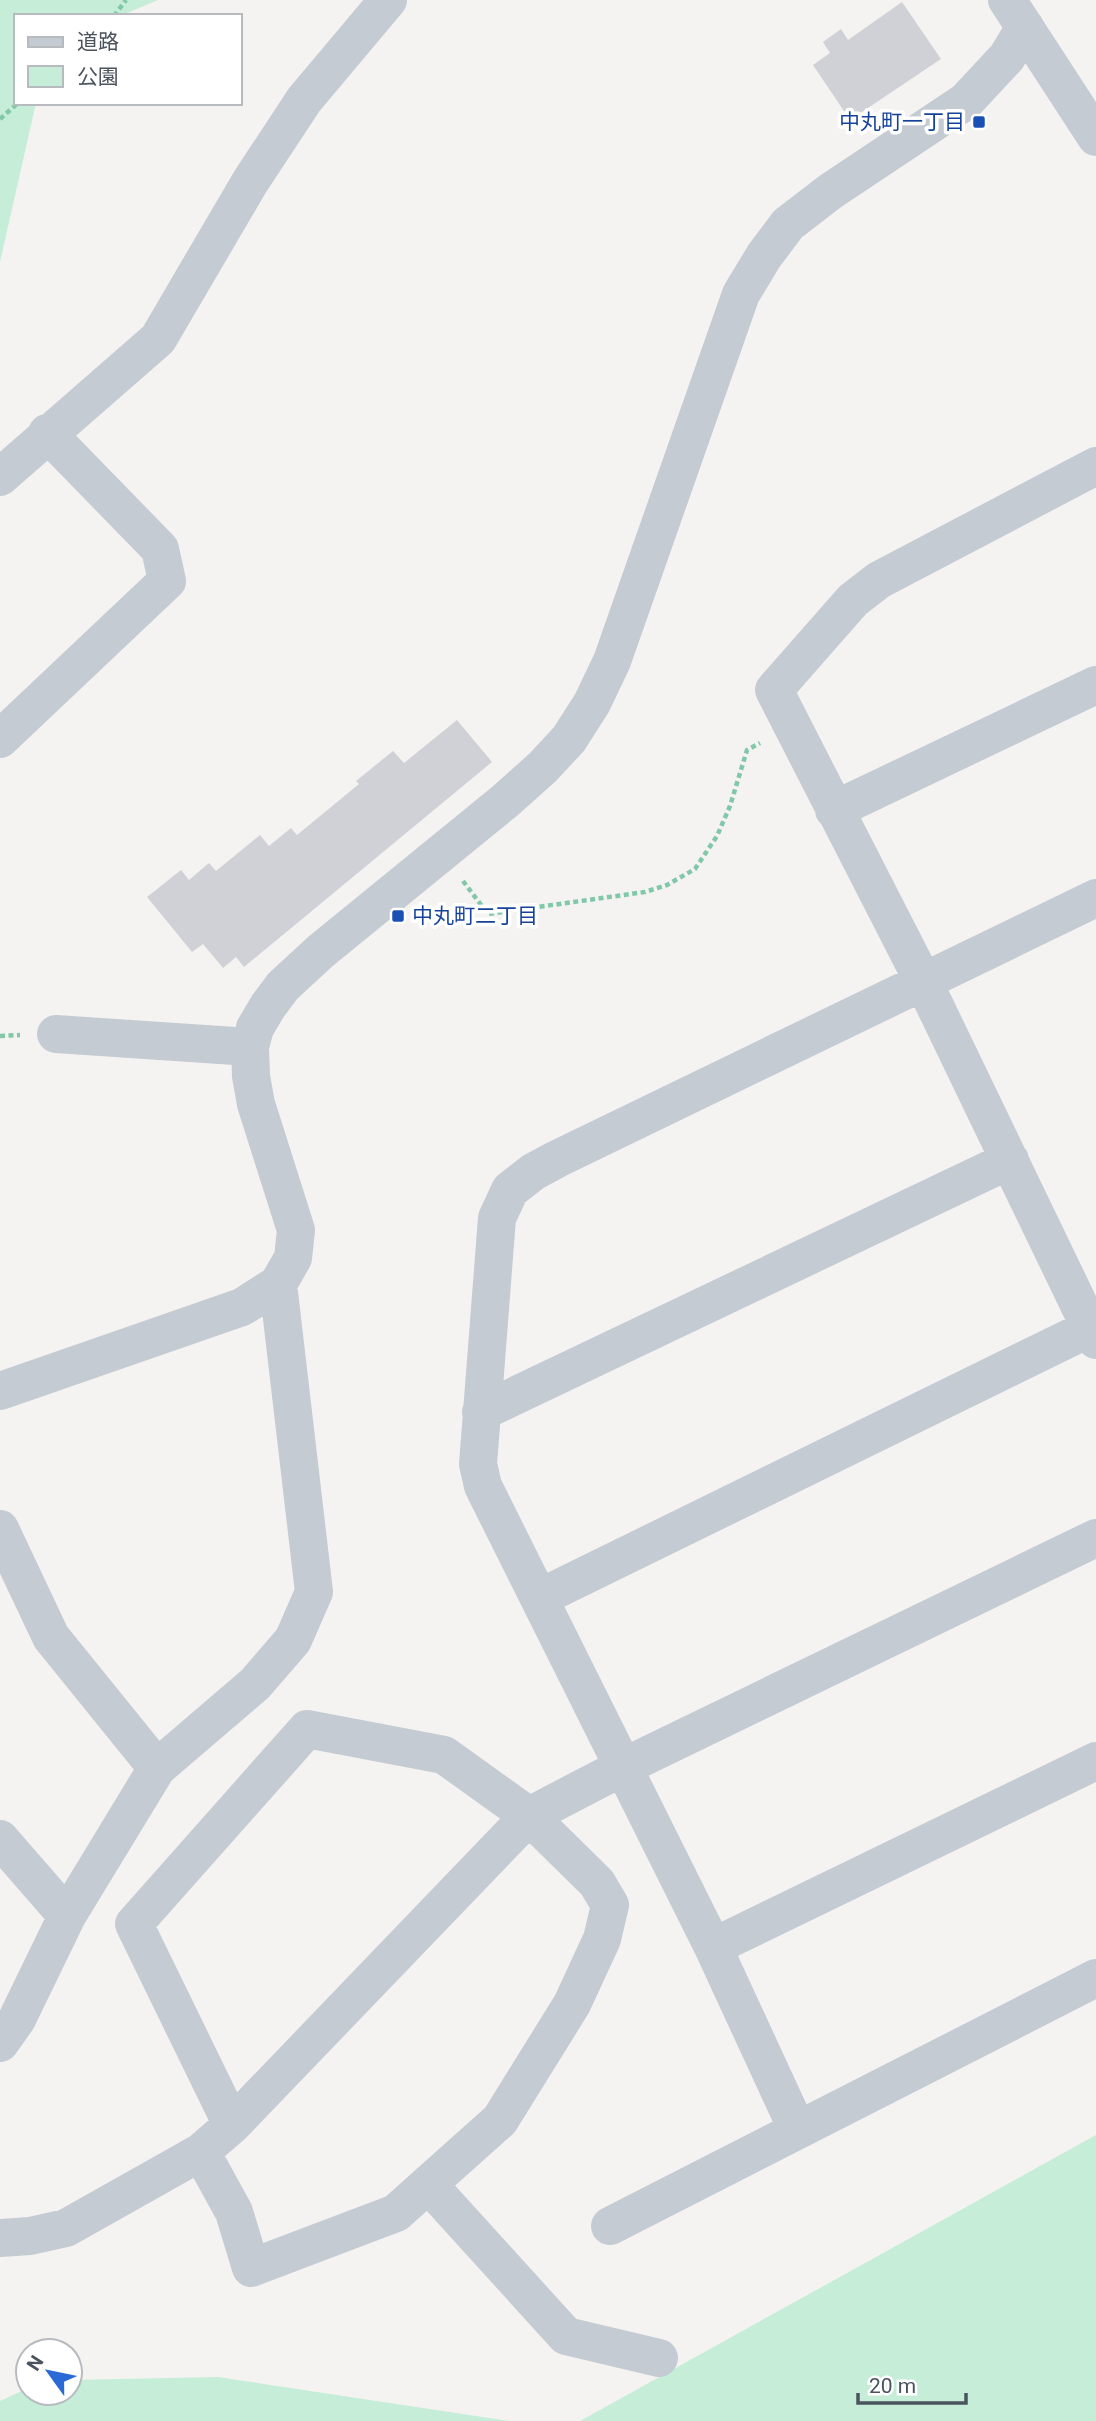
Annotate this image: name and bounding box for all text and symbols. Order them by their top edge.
legend [14,14,242,105]
text: 道路 [77,30,119,54]
text: 公園 [77,65,119,89]
place label: 中丸町一丁目 [839,110,965,134]
marker: 中丸町一丁目 [971,114,987,130]
place label: 中丸町二丁目 [412,904,538,928]
marker: 中丸町二丁目 [390,908,406,924]
north arrow [14,2337,84,2407]
text: N [22,2351,48,2375]
scale bar [858,2362,967,2406]
text: 20 m [869,2374,916,2398]

